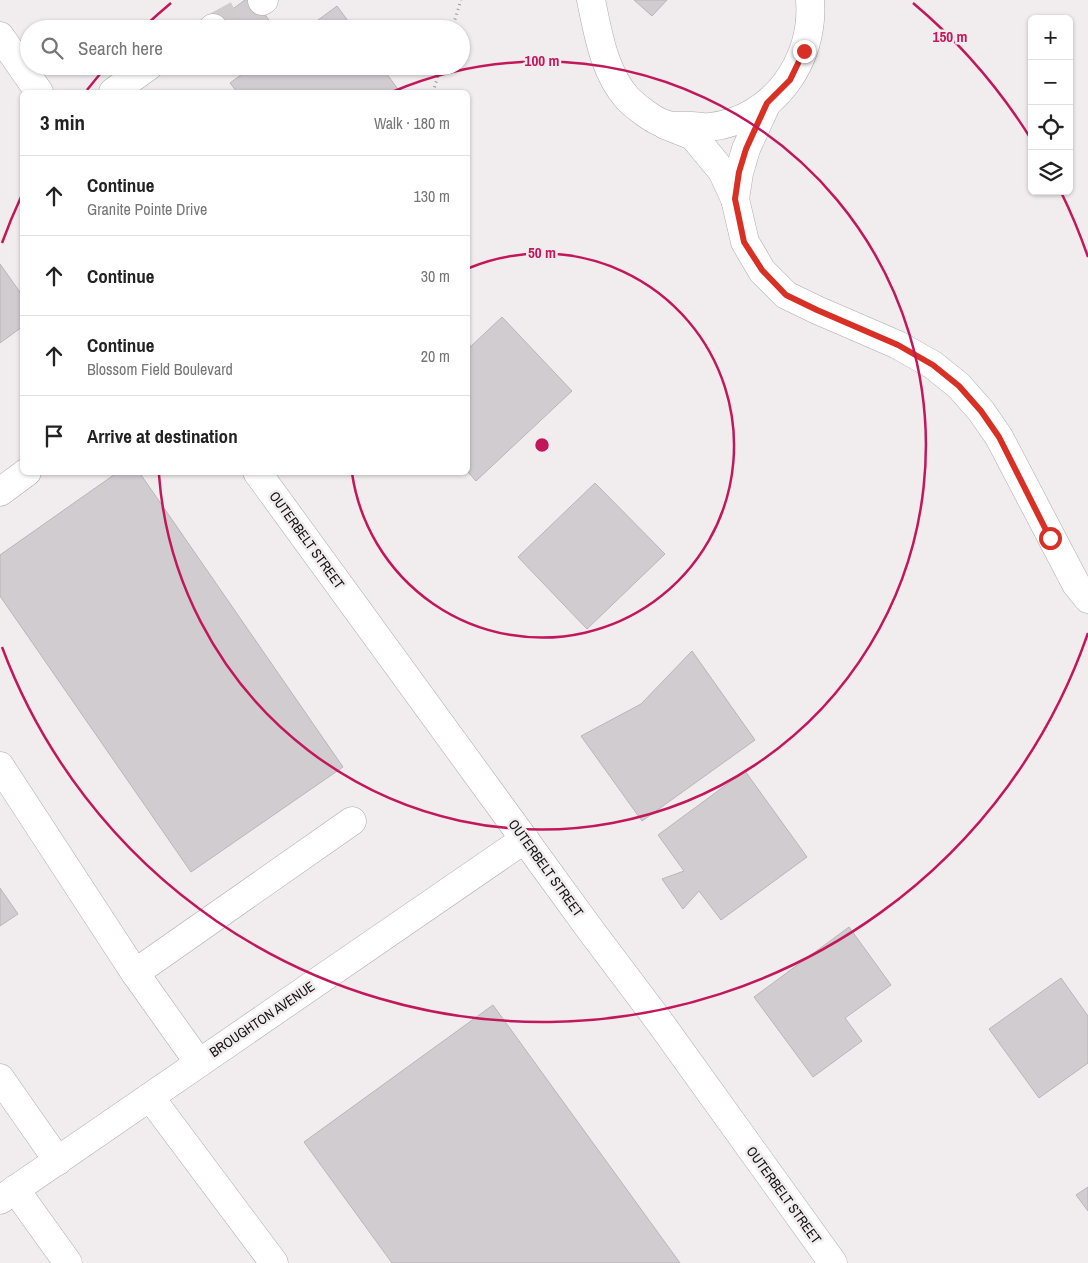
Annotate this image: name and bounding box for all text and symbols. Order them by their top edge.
map controls [1028,15,1073,195]
button: + [1028,15,1073,60]
search box [20,20,470,75]
text: 150 m [933,26,967,47]
icon: search [38,34,66,62]
text: Search here [78,35,163,61]
route end [793,40,816,63]
text: 100 m [525,50,559,71]
button: − [1028,60,1073,105]
button: locate [1028,105,1073,150]
text: 3 min [40,108,85,137]
text: Walk · 180 m [374,112,450,134]
button: layers [1028,150,1073,195]
text: Continue [87,172,155,198]
icon: ahead [40,182,68,210]
text: 130 m [414,185,450,207]
text: Granite Pointe Drive [87,198,207,220]
text: 50 m [528,242,556,263]
icon: ahead [40,262,68,290]
text: Continue [87,263,155,289]
text: 30 m [421,265,450,287]
text: Continue [87,332,155,358]
icon: ahead [40,342,68,370]
text: 20 m [421,345,450,367]
text: Blossom Field Boulevard [87,358,233,380]
icon: arrive [40,422,68,450]
text: Arrive at destination [87,423,238,449]
centre of rings [533,436,551,454]
street label: OUTERBELT STREET [266,488,348,592]
route start [1039,527,1062,550]
street label: OUTERBELT STREET [505,816,587,920]
street label: BROUGHTON AVENUE [206,977,318,1061]
street label: OUTERBELT STREET [743,1143,825,1247]

